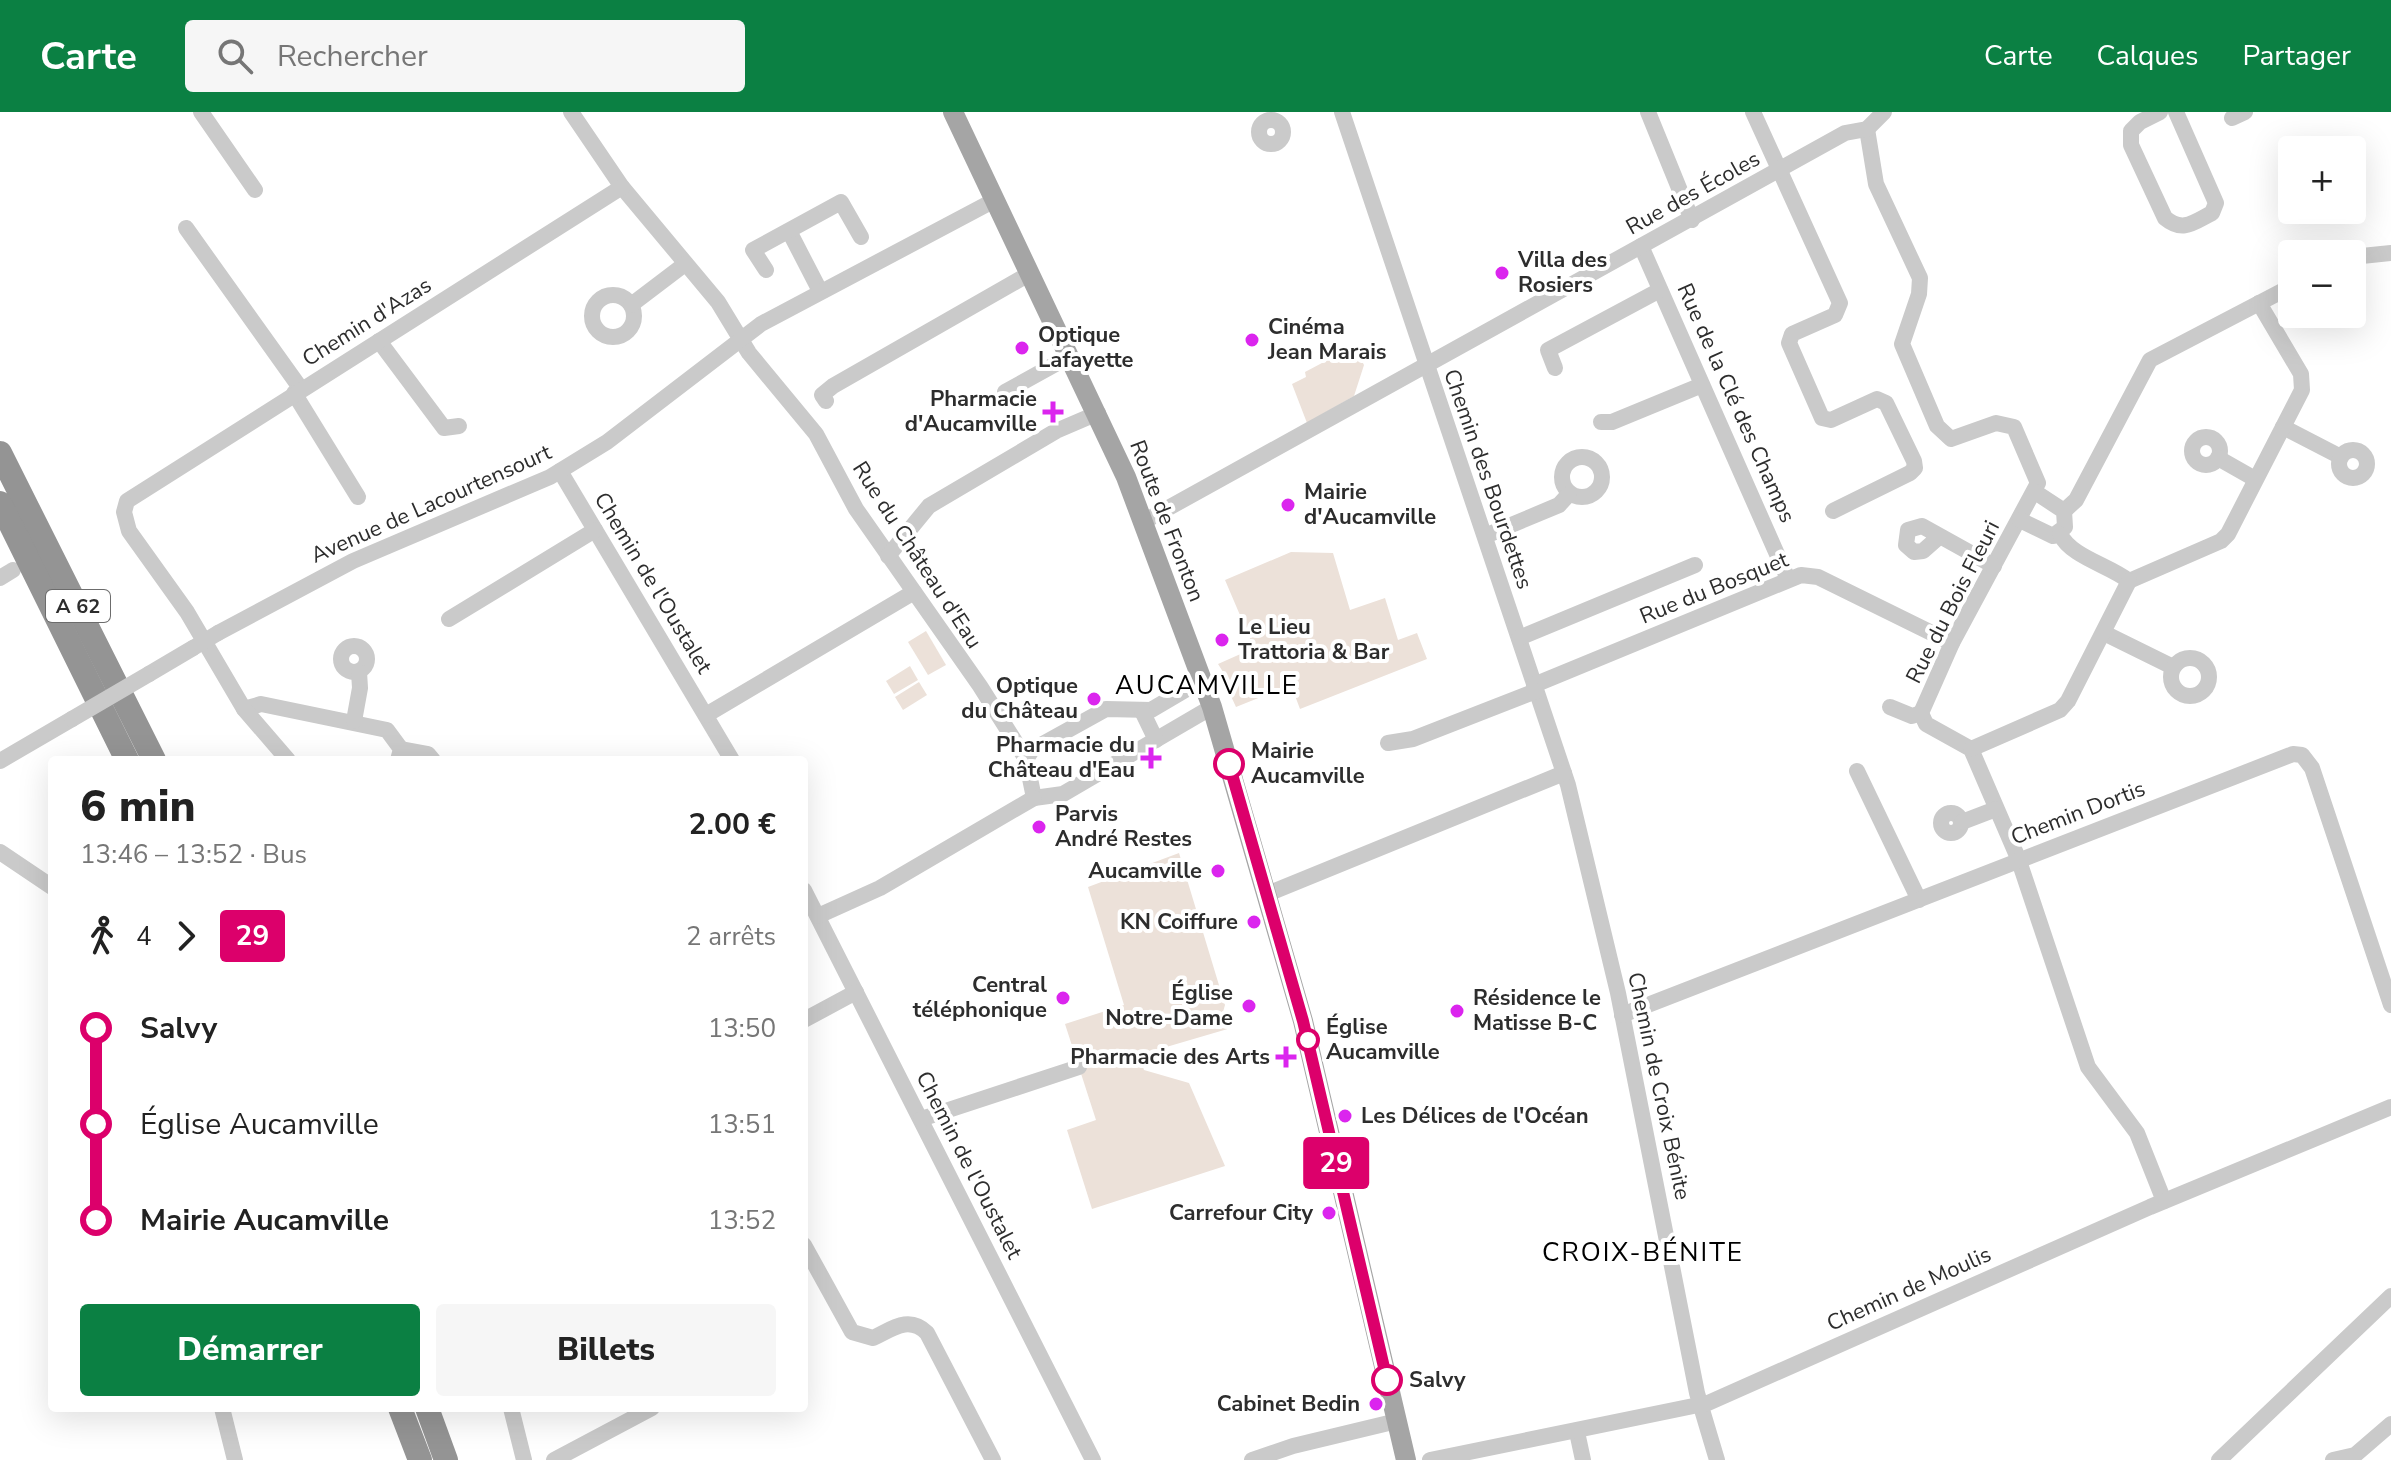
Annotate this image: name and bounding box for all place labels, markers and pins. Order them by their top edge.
place label: Villa des Rosiers [1517,245,1607,300]
marker: Villa des Rosiers [1493,264,1511,282]
place label: Cinéma Jean Marais [1267,312,1387,367]
place label: Optique Lafayette [1038,320,1134,375]
marker: Cinéma Jean Marais [1243,331,1261,349]
marker: Optique Lafayette [1013,339,1031,357]
place label: Pharmacie d'Aucamville [905,384,1037,439]
marker: Pharmacie d'Aucamville [1044,403,1062,421]
place label: Mairie d'Aucamville [1304,477,1436,532]
marker: Mairie d'Aucamville [1279,496,1297,514]
place label: Le Lieu Trattoria & Bar [1238,612,1390,667]
marker: Le Lieu Trattoria & Bar [1213,631,1231,649]
place label: Optique du Château [961,671,1078,726]
marker: Optique du Château [1085,690,1103,708]
place label: Pharmacie du Château d'Eau [988,730,1135,785]
place label: Mairie Aucamville [1251,736,1365,791]
marker: Pharmacie du Château d'Eau [1142,749,1160,767]
marker: Mairie Aucamville [1214,749,1244,779]
place label: Parvis André Restes [1055,799,1192,854]
marker: Parvis André Restes [1030,818,1048,836]
place label: Aucamville [1088,856,1202,886]
marker: Aucamville [1209,862,1227,880]
place label: KN Coiffure [1120,907,1238,937]
marker: KN Coiffure [1245,913,1263,931]
place label: Central téléphonique [913,970,1047,1025]
place label: Église Notre-Dame [1105,978,1233,1033]
place label: Résidence le Matisse B-C [1473,983,1601,1038]
marker: Central téléphonique [1054,989,1072,1007]
marker: Église Notre-Dame [1240,997,1258,1015]
marker: Résidence le Matisse B-C [1448,1002,1466,1020]
place label: Église Aucamville [1326,1012,1440,1067]
marker: Église Aucamville [1297,1029,1319,1051]
place label: Pharmacie des Arts [1070,1042,1270,1072]
marker: Pharmacie des Arts [1277,1048,1295,1066]
place label: Les Délices de l'Océan [1361,1101,1589,1131]
marker: Les Délices de l'Océan [1336,1107,1354,1125]
place label: Carrefour City [1169,1198,1313,1228]
marker: Carrefour City [1320,1204,1338,1222]
marker: Salvy [1372,1365,1402,1395]
place label: Salvy [1409,1365,1466,1395]
place label: Cabinet Bedin [1217,1389,1360,1419]
marker: Cabinet Bedin [1367,1395,1385,1413]

